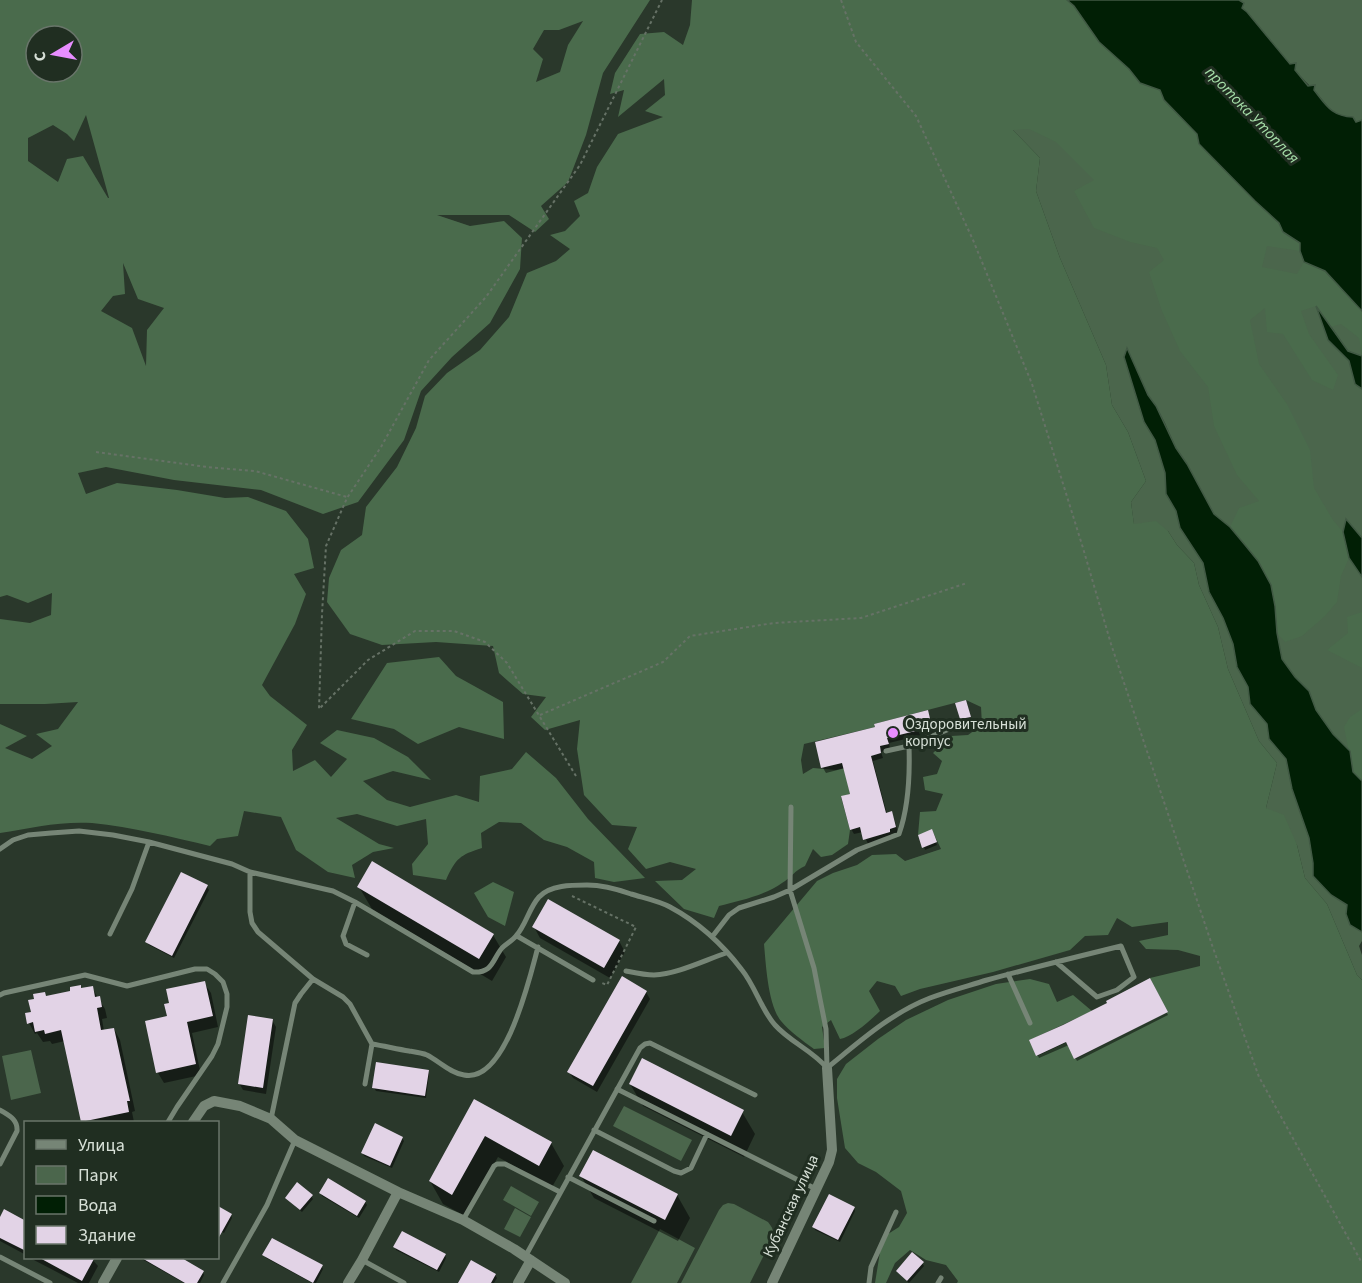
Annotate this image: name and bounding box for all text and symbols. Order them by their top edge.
north arrow [24,24,84,84]
text: С [29,50,52,63]
water label: протока Утоплая [1200,62,1304,169]
place label: Оздоровительный корпус [905,714,1027,752]
marker: Оздоровительный корпус [886,726,900,740]
legend [24,1121,219,1259]
text: Улица [78,1133,125,1158]
street label: Кубанская улица [758,1151,824,1261]
text: Парк [78,1163,118,1188]
text: Вода [78,1193,117,1218]
text: Здание [78,1223,136,1248]

